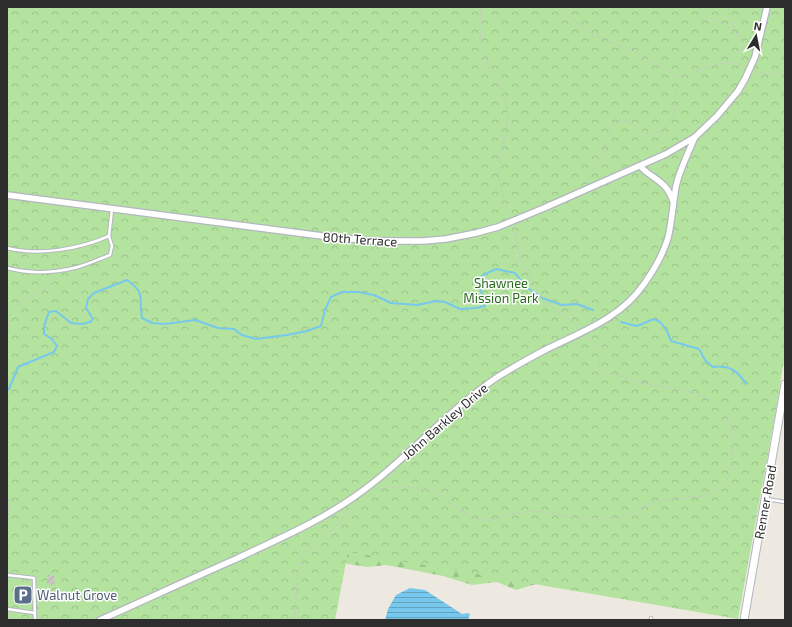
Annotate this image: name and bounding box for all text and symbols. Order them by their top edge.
north arrow [736,16,776,56]
text: N [753,19,763,33]
street label: 80th Terrace [322,228,398,250]
park label: Shawnee Mission Park [463,275,539,306]
street label: John Barkley Drive [399,380,491,462]
street label: Renner Road [751,464,779,540]
parking icon: Walnut Grove [12,584,34,606]
place label: Walnut Grove [37,587,117,603]

